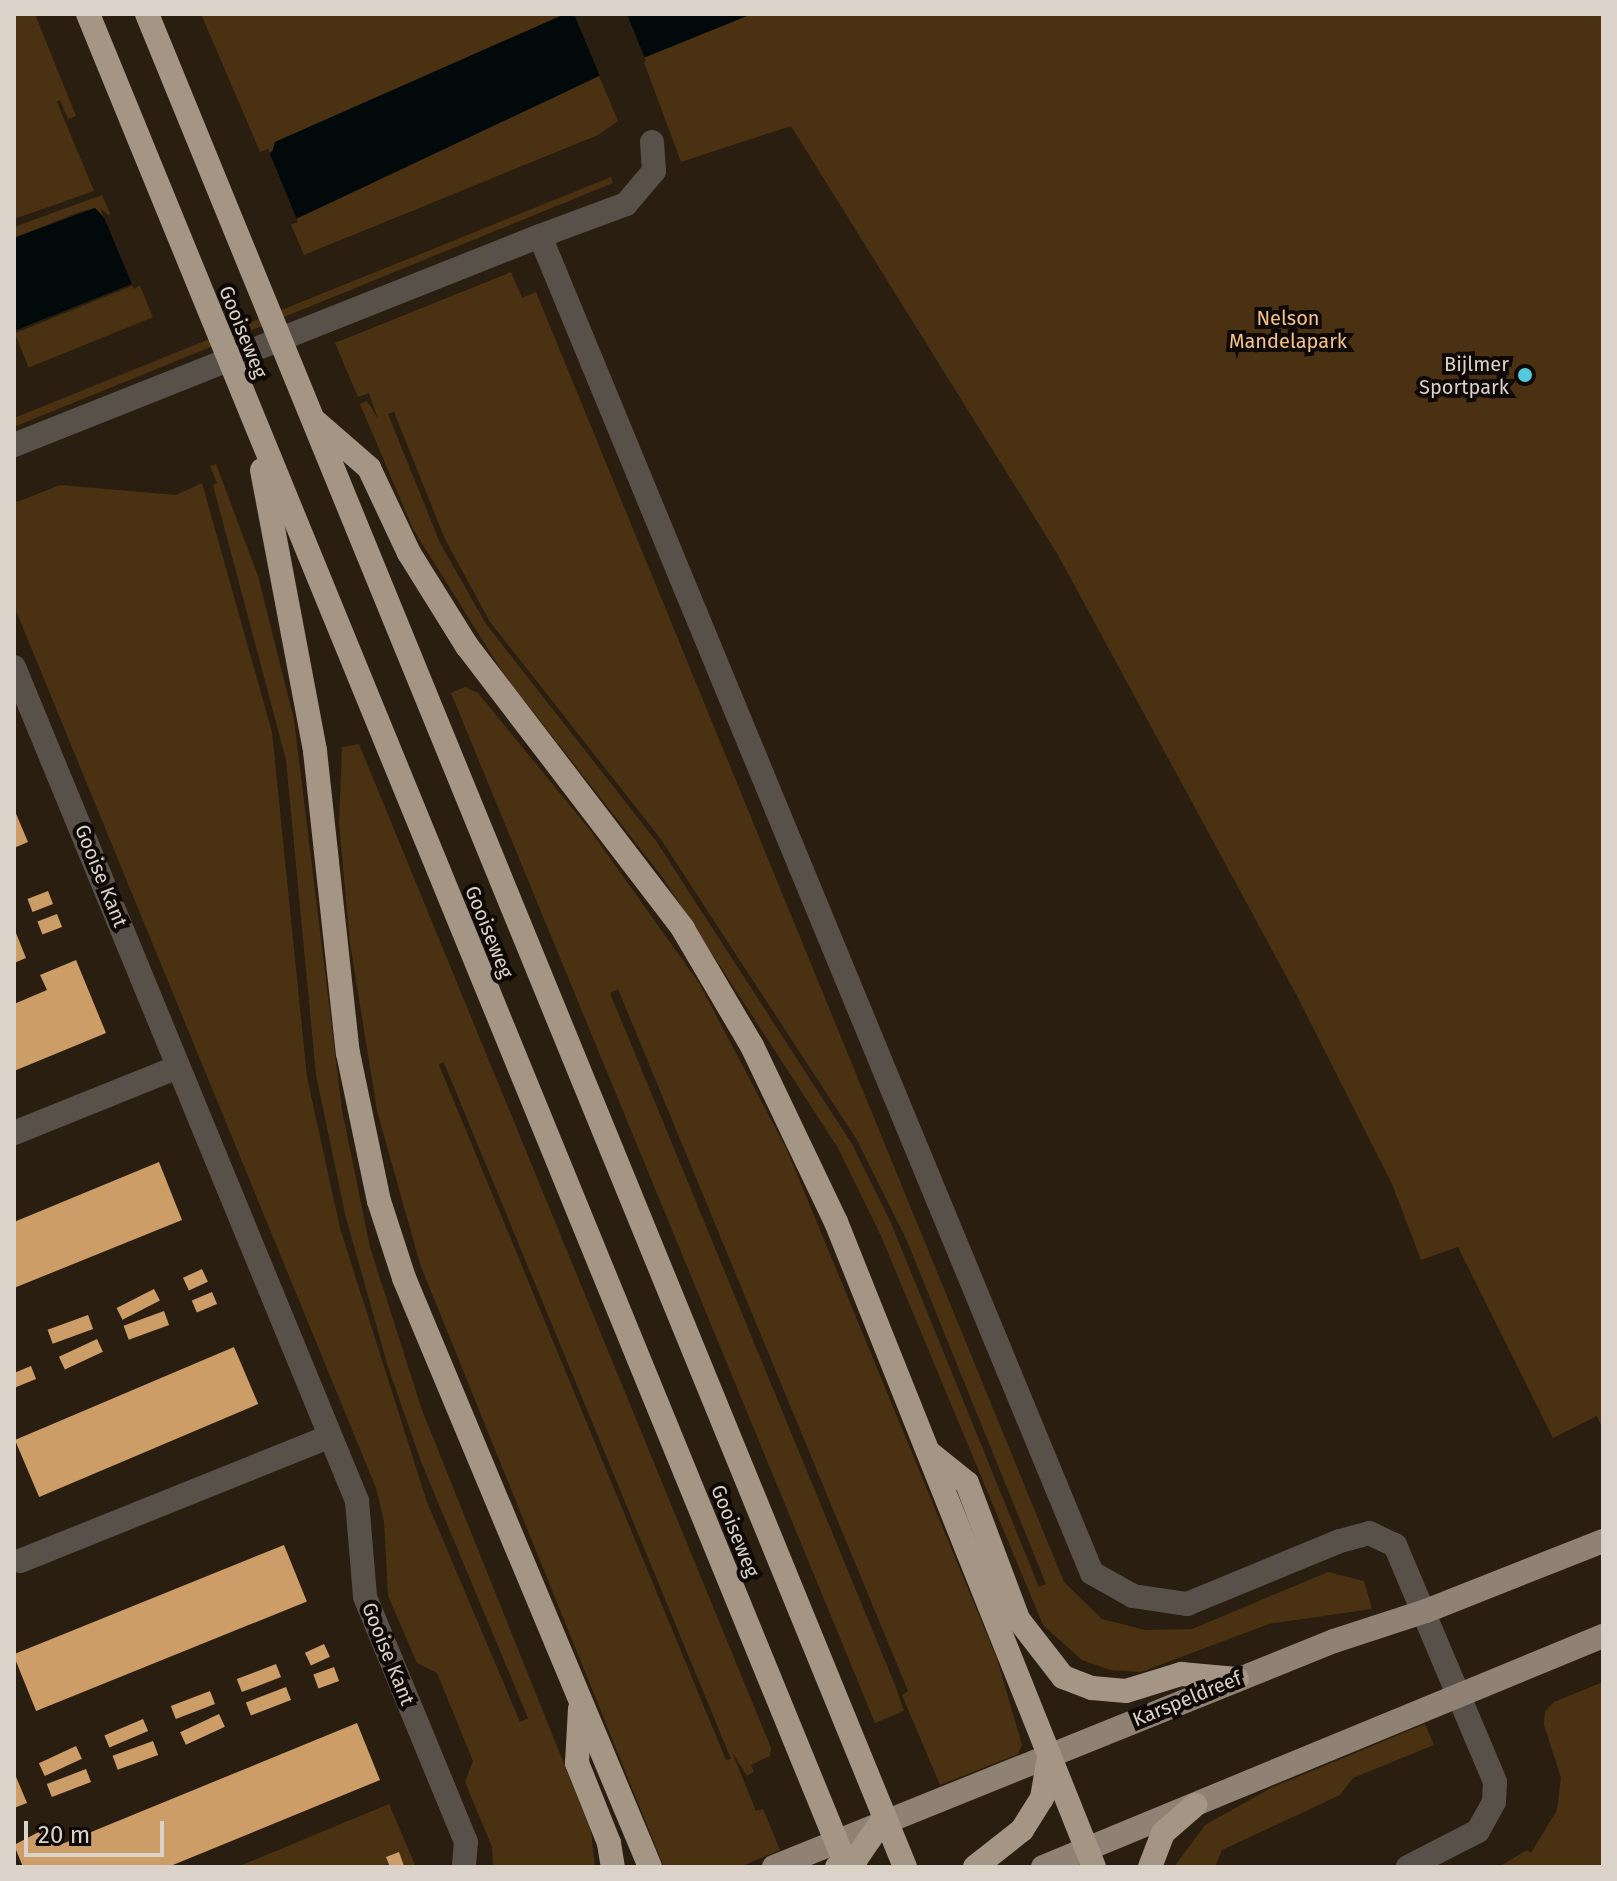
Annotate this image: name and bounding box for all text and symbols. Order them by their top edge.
street label: Gooiseweg [214,282,272,382]
park label: Nelson Mandelapark [1229,306,1347,353]
place label: Bijlmer Sportpark [1419,352,1509,399]
marker: Bijlmer Sportpark [1516,366,1534,384]
street label: Gooise Kant [70,821,132,931]
street label: Gooiseweg [460,882,518,982]
street label: Gooiseweg [706,1481,764,1581]
street label: Gooise Kant [357,1599,419,1709]
street label: Karspeldreef [1129,1666,1245,1732]
scale bar [28,1805,168,1855]
text: 20 m [38,1821,90,1849]

